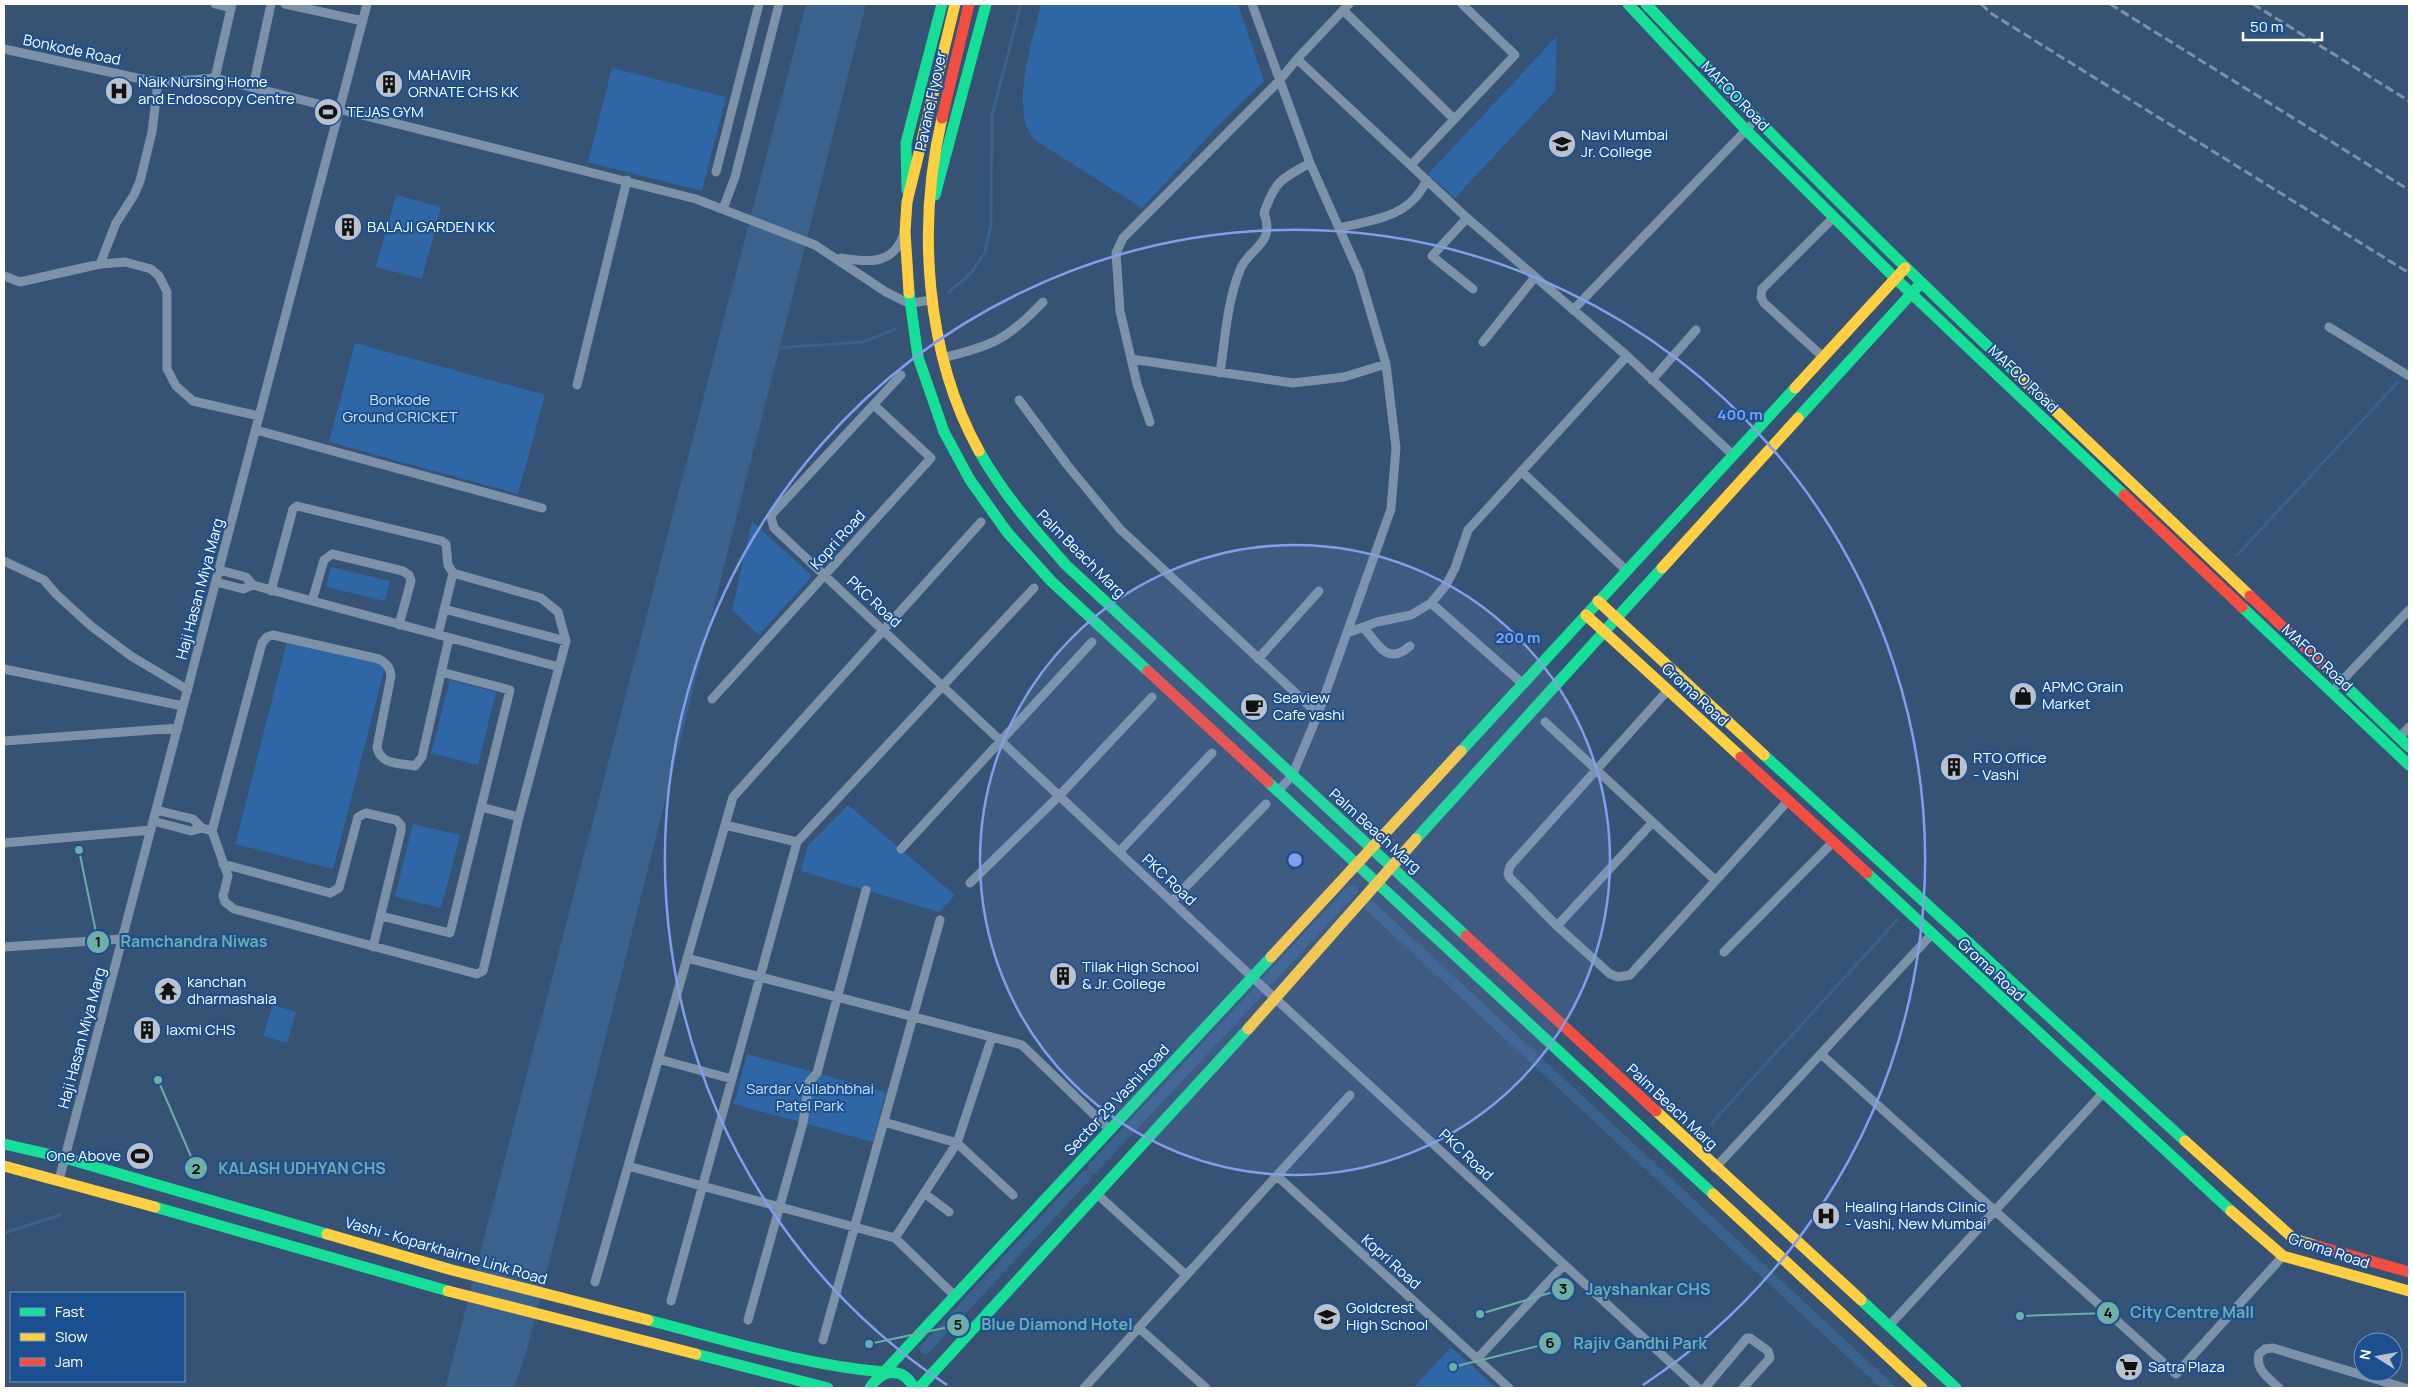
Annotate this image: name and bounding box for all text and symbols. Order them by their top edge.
scale bar [2243,10,2322,42]
text: 50 m [2250,16,2284,37]
street label: Bonkode Road [21,29,123,70]
street label: Pavane Flyover [910,48,951,153]
street label: MAFCO Road [1697,56,1774,135]
place label: MAHAVIR ORNATE CHS KK [408,64,519,102]
building icon: MAHAVIR ORNATE CHS KK [374,69,404,99]
place label: Naik Nursing Home and Endoscopy Centre [138,71,295,109]
hospital icon: Naik Nursing Home and Endoscopy Centre [104,76,134,106]
sports icon: TEJAS GYM [313,97,343,127]
place label: TEJAS GYM [347,101,424,122]
place label: Navi Mumbai Jr. College [1581,124,1668,162]
school or university icon: Navi Mumbai Jr. College [1547,129,1577,159]
building icon: BALAJI GARDEN KK [333,212,363,242]
place label: BALAJI GARDEN KK [367,216,495,237]
street label: MAFCO Road [1984,340,2063,417]
park label: Bonkode Ground CRICKET [342,389,458,427]
text: 400 m [1717,404,1763,425]
street label: Kopri Road [805,505,870,574]
street label: Palm Beach Marg [1032,505,1130,603]
street label: Haji Hasan Miya Marg [171,516,228,662]
street label: PKC Road [843,571,906,632]
street label: MAFCO Road [2277,619,2357,696]
text: 200 m [1495,627,1541,648]
street label: Groma Road [1657,658,1733,731]
place label: APMC Grain Market [2042,676,2123,714]
shop icon: APMC Grain Market [2008,681,2038,711]
place label: Seaview Cafe vashi [1273,687,1345,725]
cafe icon: Seaview Cafe vashi [1239,692,1269,722]
place label: RTO Office - Vashi [1973,747,2047,785]
building icon: RTO Office - Vashi [1939,752,1969,782]
street label: Palm Beach Marg [1325,783,1426,878]
street label: PKC Road [1138,849,1201,910]
centre of rings [1286,851,1304,869]
callout: Ramchandra Niwas [85,926,277,957]
text: Ramchandra Niwas [120,930,268,952]
text: 1 [95,931,101,952]
street label: Groma Road [1953,933,2029,1006]
place label: Tilak High School & Jr. College [1082,956,1199,994]
building icon: Tilak High School & Jr. College [1048,961,1078,991]
street label: Haji Hasan Miya Marg [53,965,110,1111]
place label: kanchan dharmashala [187,971,277,1009]
temple icon: kanchan dharmashala [153,976,183,1006]
building icon: laxmi CHS [132,1015,162,1045]
place label: laxmi CHS [166,1019,235,1040]
street label: Sector 29 Vashi Road [1059,1039,1174,1160]
street label: Palm Beach Marg [1622,1059,1722,1154]
park label: Sardar Vallabhbhai Patel Park [746,1078,874,1116]
street label: PKC Road [1435,1124,1498,1185]
sports icon: One Above [125,1141,155,1171]
place label: One Above [46,1145,121,1166]
callout: KALASH UDHYAN CHS [184,1153,396,1184]
text: KALASH UDHYAN CHS [218,1157,386,1179]
text: 2 [192,1158,201,1179]
place label: Healing Hands Clinic - Vashi, New Mumbai [1845,1196,1986,1234]
hospital icon: Healing Hands Clinic - Vashi, New Mumbai [1811,1201,1841,1231]
street label: Vashi - Koparkhairne Link Road [343,1212,550,1289]
street label: Groma Road [2286,1228,2372,1274]
street label: Kopri Road [1357,1229,1426,1294]
callout: Jayshankar CHS [1551,1274,1721,1305]
text: 3 [1559,1278,1567,1299]
text: Jayshankar CHS [1586,1278,1710,1300]
legend [10,1292,185,1382]
place label: Goldcrest High School [1346,1297,1428,1335]
callout: City Centre Mall [2095,1297,2264,1328]
text: Fast [55,1301,84,1322]
text: City Centre Mall [2130,1301,2254,1323]
school or university icon: Goldcrest High School [1312,1302,1342,1332]
text: 4 [2103,1302,2113,1323]
callout: Blue Diamond Hotel [946,1309,1142,1340]
text: Blue Diamond Hotel [981,1313,1133,1335]
text: 5 [954,1314,963,1335]
text: Slow [55,1326,88,1347]
callout: Rajiv Gandhi Park [1538,1328,1717,1359]
text: 6 [1545,1332,1555,1353]
text: Rajiv Gandhi Park [1573,1332,1707,1354]
north arrow [2353,1332,2403,1382]
text: N [2354,1348,2375,1361]
text: Jam [55,1351,83,1372]
supermarket icon: Satra Plaza [2114,1352,2144,1382]
place label: Satra Plaza [2148,1356,2225,1377]

